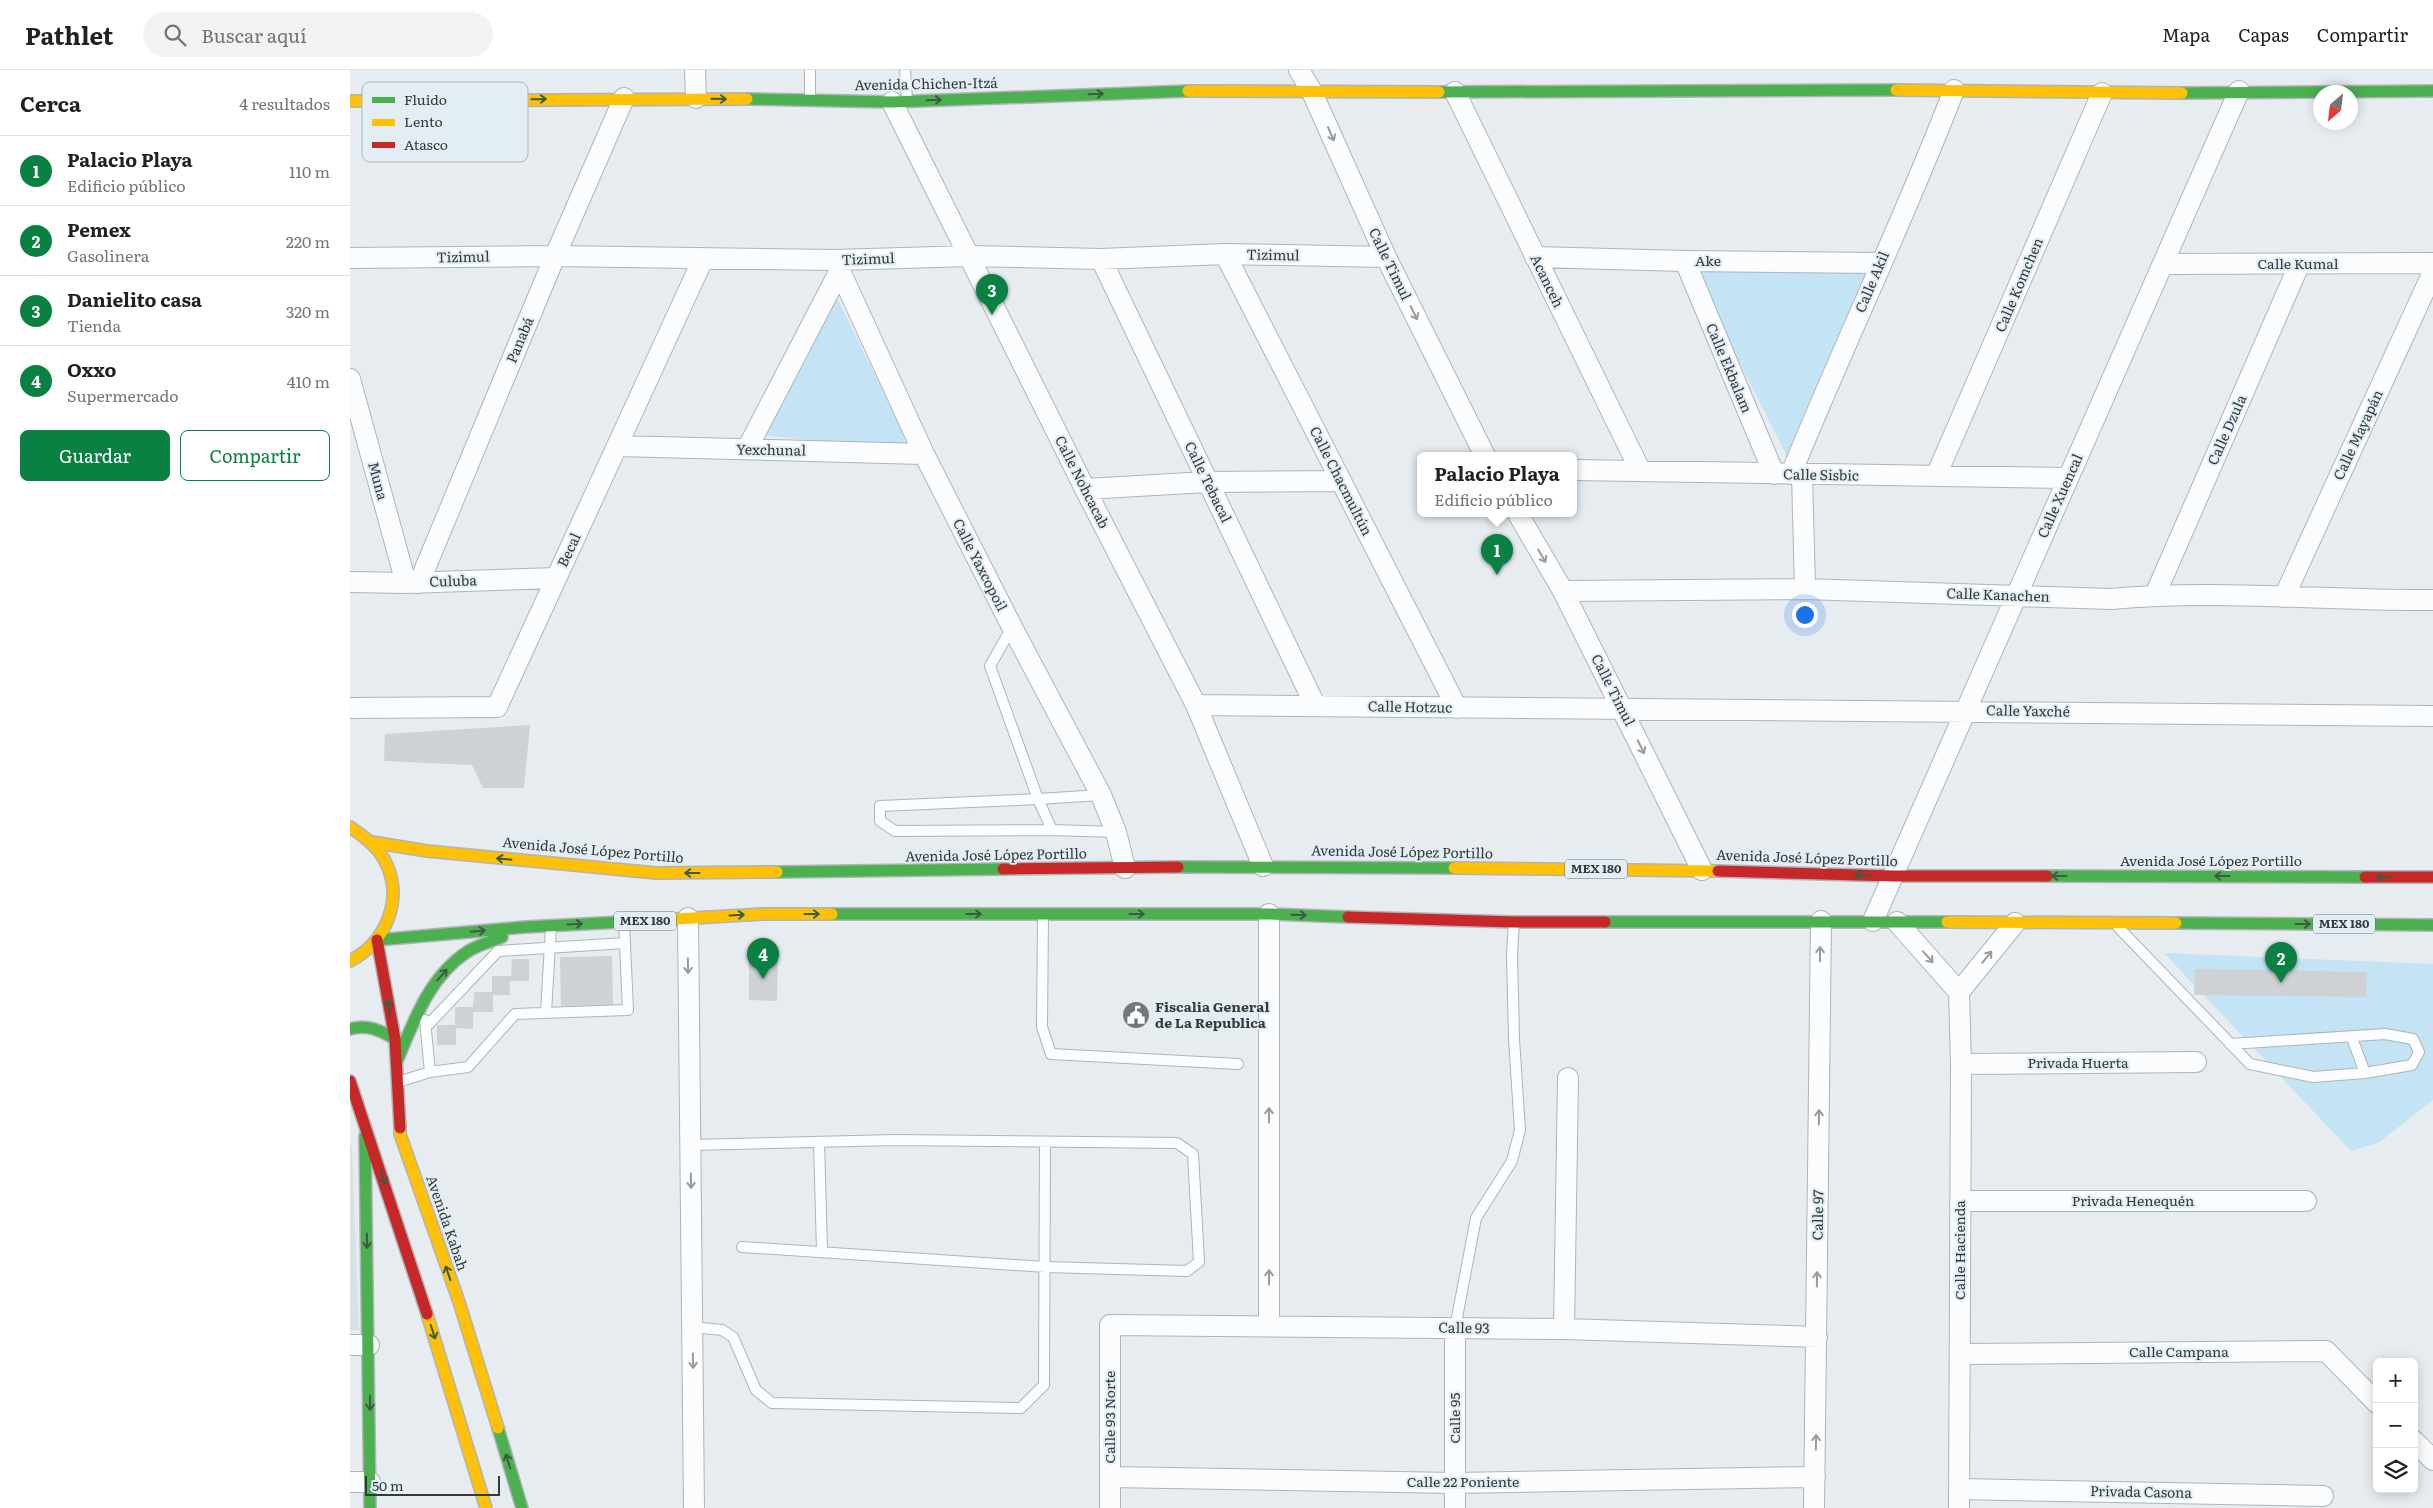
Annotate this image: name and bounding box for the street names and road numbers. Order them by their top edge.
street label: Avenida Chichen-Itzá [854,72,998,94]
street label: Calle Timul [1365,224,1417,303]
street label: Calle Komchen [1989,234,2047,335]
street label: Tizimul [1246,244,1300,264]
street label: Tizimul [436,246,490,266]
street label: Tizimul [841,247,895,269]
street label: Calle Akil [1849,248,1893,315]
street label: Ake [1695,250,1721,270]
street label: Acanceh [1526,251,1569,311]
street label: Calle Kumal [2257,253,2339,273]
street label: Panabá [500,313,538,366]
street label: Calle Ekbalam [1702,320,1758,416]
street label: Calle Mayapán [2327,386,2387,483]
street label: Calle Dzula [2202,391,2251,468]
street label: Calle Chacmultún [1306,422,1378,539]
street label: Calle Nohcacab [1051,432,1115,531]
street label: Yexchunal [736,438,806,460]
street label: Calle Tebacal [1181,438,1237,526]
street label: Calle Xuencal [2032,450,2087,541]
street label: Muna [364,459,394,503]
street label: Calle Sisbic [1783,463,1859,485]
street label: Calle Yaxcopoil [949,515,1013,615]
street label: Becal [551,529,585,570]
street label: Culuba [429,569,478,591]
street label: Calle Kanachen [1946,582,2050,606]
street label: Calle Timul [1587,650,1641,729]
street label: Calle Hotzuc [1368,695,1452,717]
street label: Calle Yaxché [1986,699,2070,721]
street label: Avenida José López Portillo [502,831,685,867]
street label: Avenida José López Portillo [1311,839,1493,863]
street label: Avenida José López Portillo [905,842,1087,866]
street label: Avenida José López Portillo [1716,844,1898,870]
street label: Avenida José López Portillo [2120,850,2302,870]
road number: MEX 180 [1565,860,1627,879]
road number: MEX 180 [614,911,676,930]
road number: MEX 180 [2313,914,2375,934]
street label: Privada Huerta [2028,1052,2129,1072]
street label: Avenida Kabah [422,1172,474,1273]
street label: Calle 97 [1807,1189,1827,1241]
street label: Privada Henequén [2072,1190,2194,1210]
street label: Calle Hacienda [1949,1200,1969,1300]
street label: Calle 93 [1438,1317,1490,1337]
street label: Calle Campana [2129,1341,2229,1361]
street label: Calle 93 Norte [1099,1371,1119,1463]
street label: Calle 95 [1444,1393,1464,1443]
street label: Calle 22 Poniente [1407,1471,1519,1491]
street label: Privada Casona [2090,1480,2193,1502]

